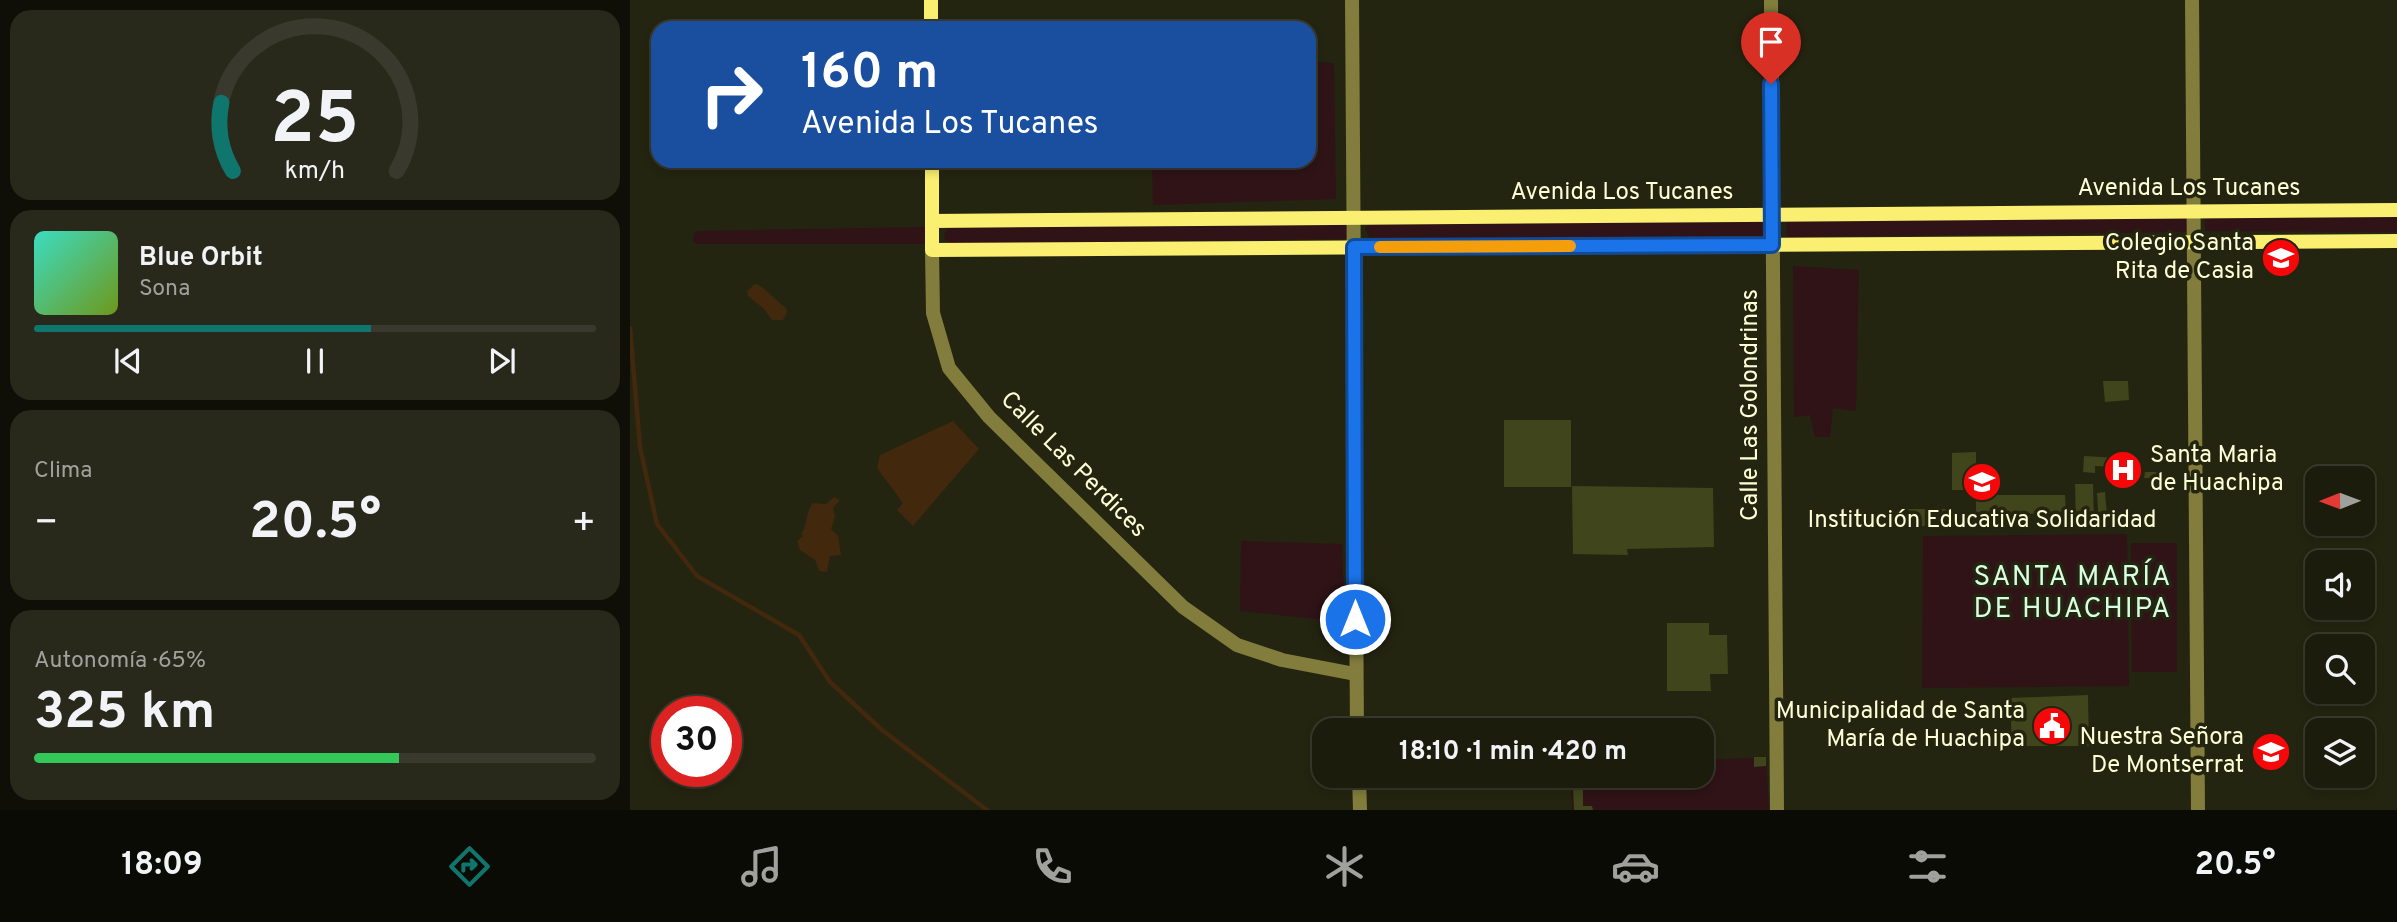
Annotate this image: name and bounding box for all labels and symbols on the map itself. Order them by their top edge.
pin [1741,12.0,1801,84]
street label: Avenida Los Tucanes [2077,174,2301,204]
street label: Avenida Los Tucanes [1510,178,1734,208]
place label: Colegio Santa Rita de Casia [2105,229,2254,287]
school or university icon: Colegio Santa Rita de Casia [2260,237,2302,279]
street label: Calle Las Golondrinas [1736,289,1766,521]
street label: Calle Las Perdices [993,385,1153,545]
place label: Santa Maria de Huachipa [2150,441,2284,499]
hospital icon: Santa Maria de Huachipa [2102,449,2144,491]
school or university icon: Institución Educativa Solidaridad [1961,461,2003,503]
north arrow [2305,466,2375,536]
place label: Institución Educativa Solidaridad [1807,506,2157,536]
district label: SANTA MARÍA DE HUACHIPA [1973,558,2173,628]
position arrow [1318,582,1392,656]
speed limit sign: 30 [651,696,742,787]
place label: Municipalidad de Santa María de Huachipa [1776,697,2025,755]
public building icon: Municipalidad de Santa María de Huachipa [2031,705,2073,747]
place label: Nuestra Señora De Montserrat [2079,723,2244,781]
school or university icon: Nuestra Señora De Montserrat [2250,731,2292,773]

